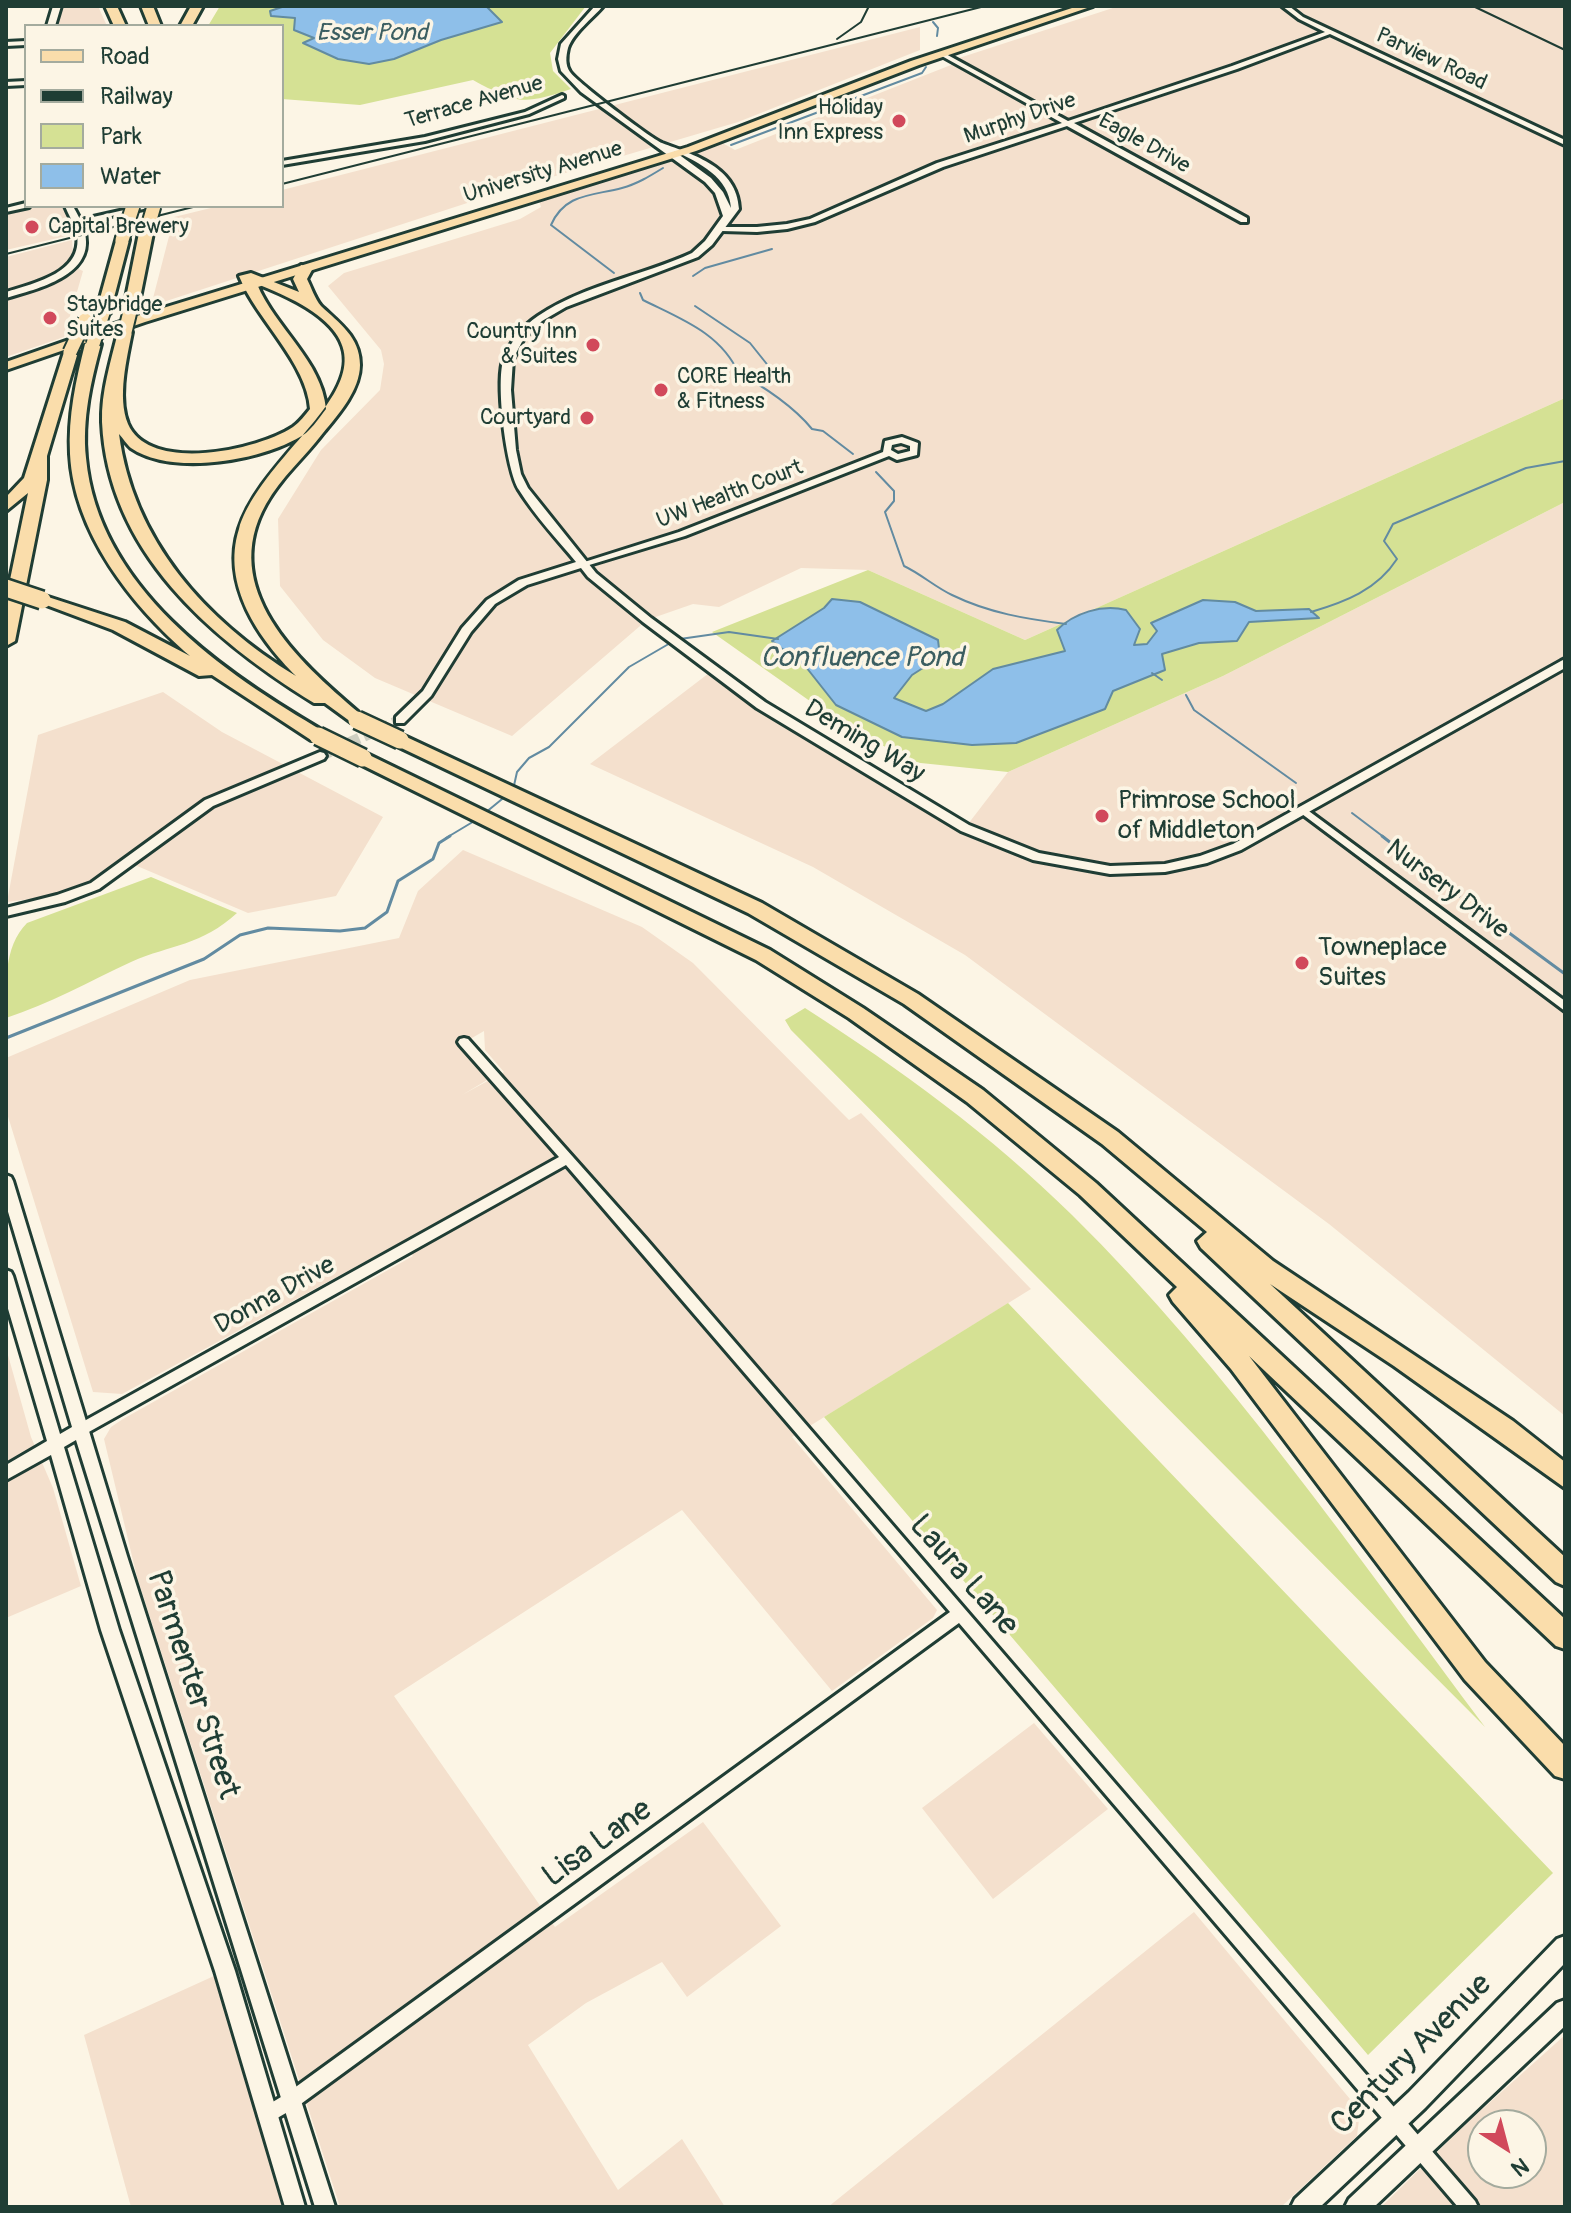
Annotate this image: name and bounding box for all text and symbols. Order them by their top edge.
water label: Esser Pond [317,20,427,48]
street label: Parview Road [1371,23,1491,97]
legend [24,24,284,208]
text: Road [100,42,150,71]
street label: Terrace Avenue [402,71,546,135]
text: Railway [100,82,173,111]
street label: Murphy Drive [961,88,1079,150]
place label: Holiday Inn Express [777,95,883,146]
street label: Eagle Drive [1094,108,1194,180]
marker: Holiday Inn Express [890,112,908,130]
text: Park [100,122,142,151]
street label: University Avenue [460,136,626,210]
text: Water [100,162,161,191]
place label: Capital Brewery [48,214,189,240]
marker: Capital Brewery [23,218,41,236]
place label: Staybridge Suites [66,292,162,344]
marker: Staybridge Suites [41,309,59,327]
place label: Country Inn & Suites [466,319,577,370]
marker: Country Inn & Suites [584,336,602,354]
place label: CORE Health & Fitness [677,364,791,416]
marker: CORE Health & Fitness [652,381,670,399]
place label: Courtyard [480,405,571,431]
marker: Courtyard [578,409,596,427]
street label: UW Health Court [653,455,807,535]
water label: Confluence Pond [761,642,963,676]
street label: Deming Way [798,694,930,790]
place label: Primrose School of Middleton [1118,785,1296,846]
marker: Primrose School of Middleton [1093,807,1111,825]
street label: Nursery Drive [1379,834,1515,946]
place label: Towneplace Suites [1318,932,1447,994]
marker: Towneplace Suites [1293,954,1311,972]
street label: Donna Drive [209,1250,341,1342]
street label: Laura Lane [900,1508,1026,1644]
street label: Parmenter Street [137,1566,247,1804]
street label: Lisa Lane [536,1792,660,1896]
street label: Century Avenue [1323,1966,1501,2144]
north arrow [1467,2109,1547,2189]
text: N [1506,2151,1534,2182]

